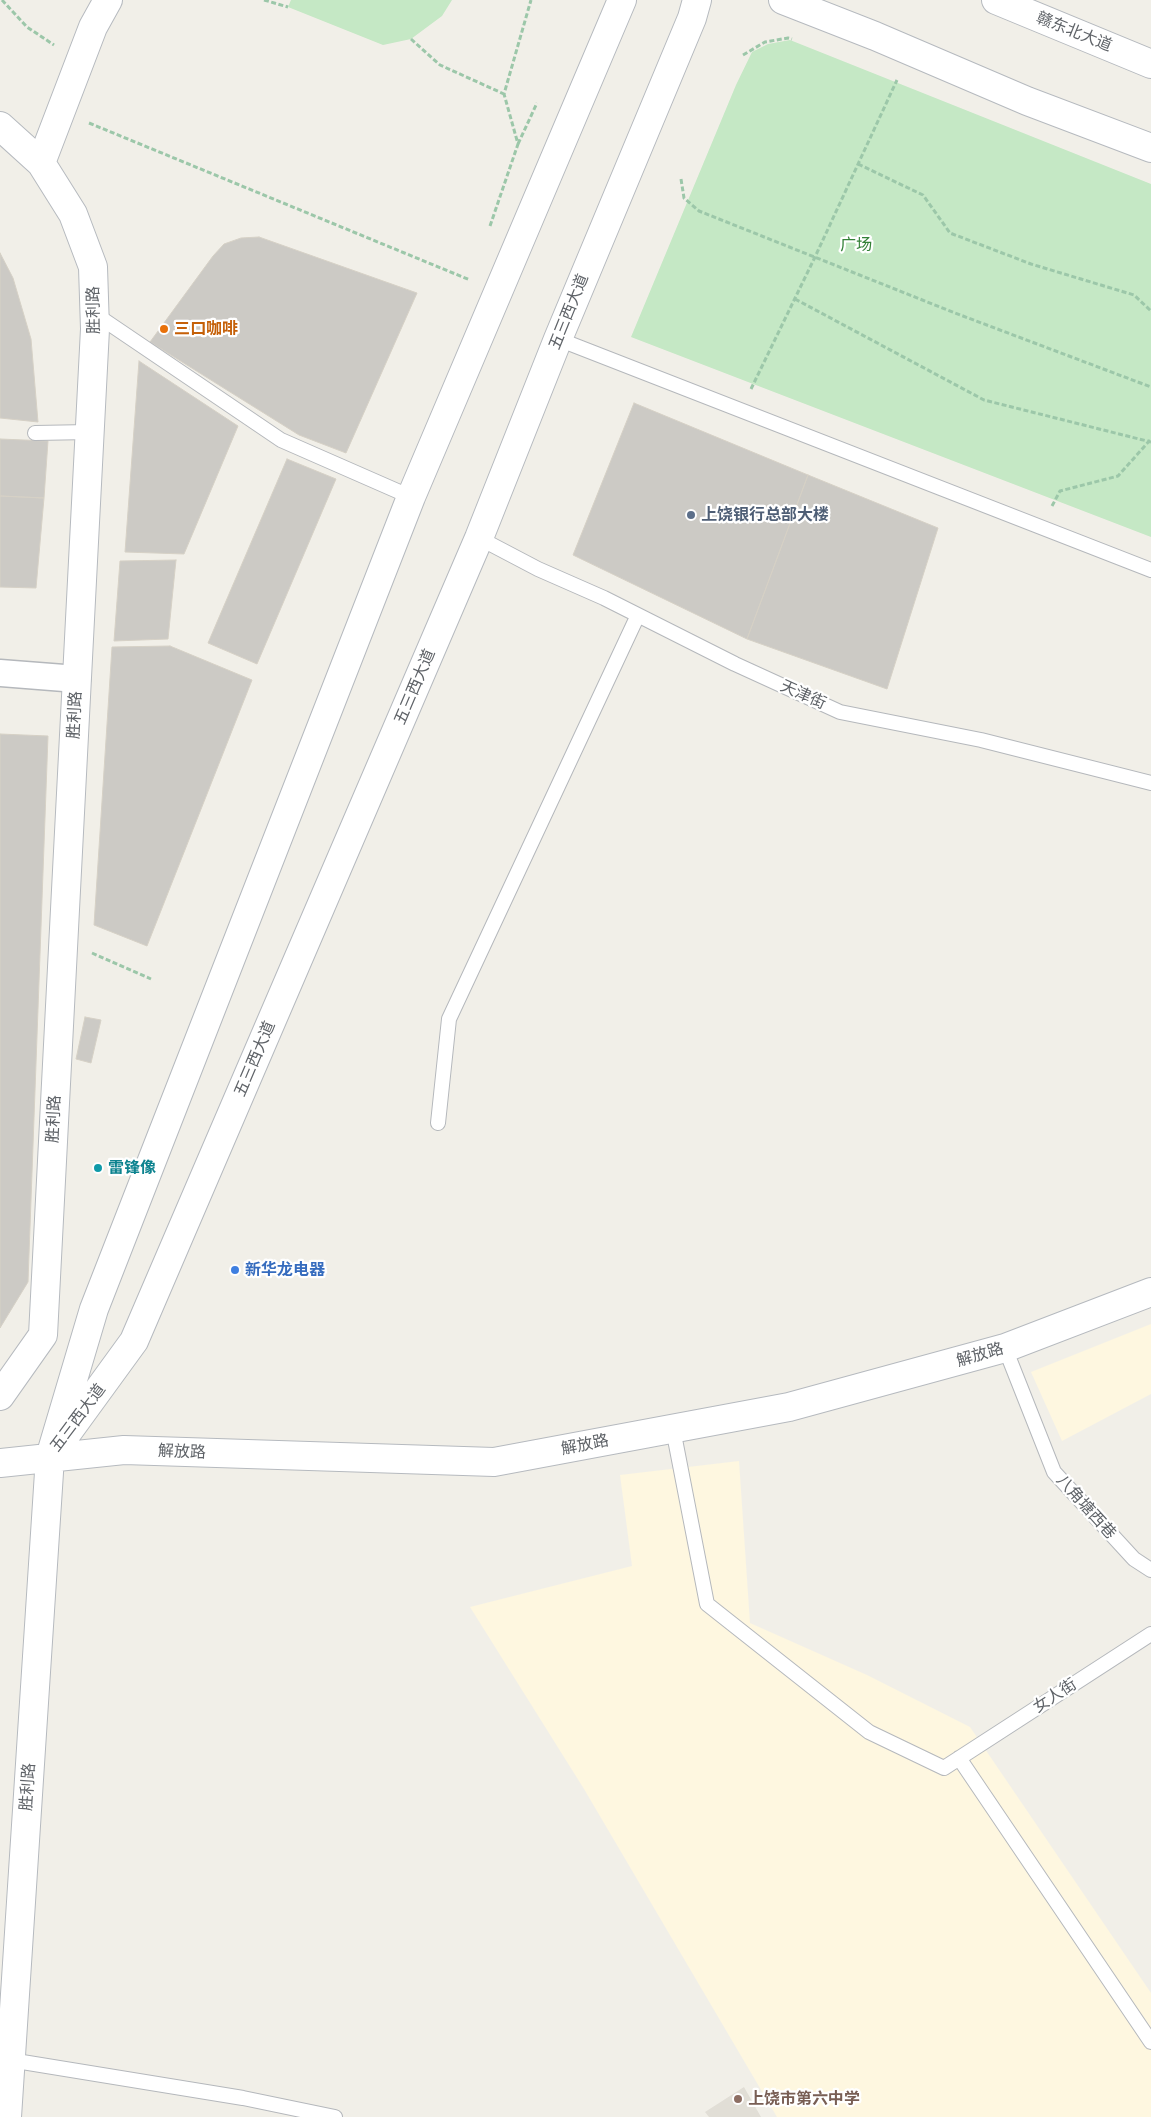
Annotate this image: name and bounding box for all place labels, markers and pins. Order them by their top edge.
place label: 三口咖啡 [174,319,238,339]
marker: 三口咖啡 [158,323,170,335]
place label: 上饶银行总部大楼 [701,505,829,525]
marker: 上饶银行总部大楼 [685,509,697,521]
place label: 雷锋像 [108,1158,156,1178]
marker: 雷锋像 [92,1162,104,1174]
place label: 新华龙电器 [245,1260,325,1280]
marker: 新华龙电器 [229,1264,241,1276]
place label: 上饶市第六中学 [748,2089,860,2109]
marker: 上饶市第六中学 [732,2093,744,2105]

